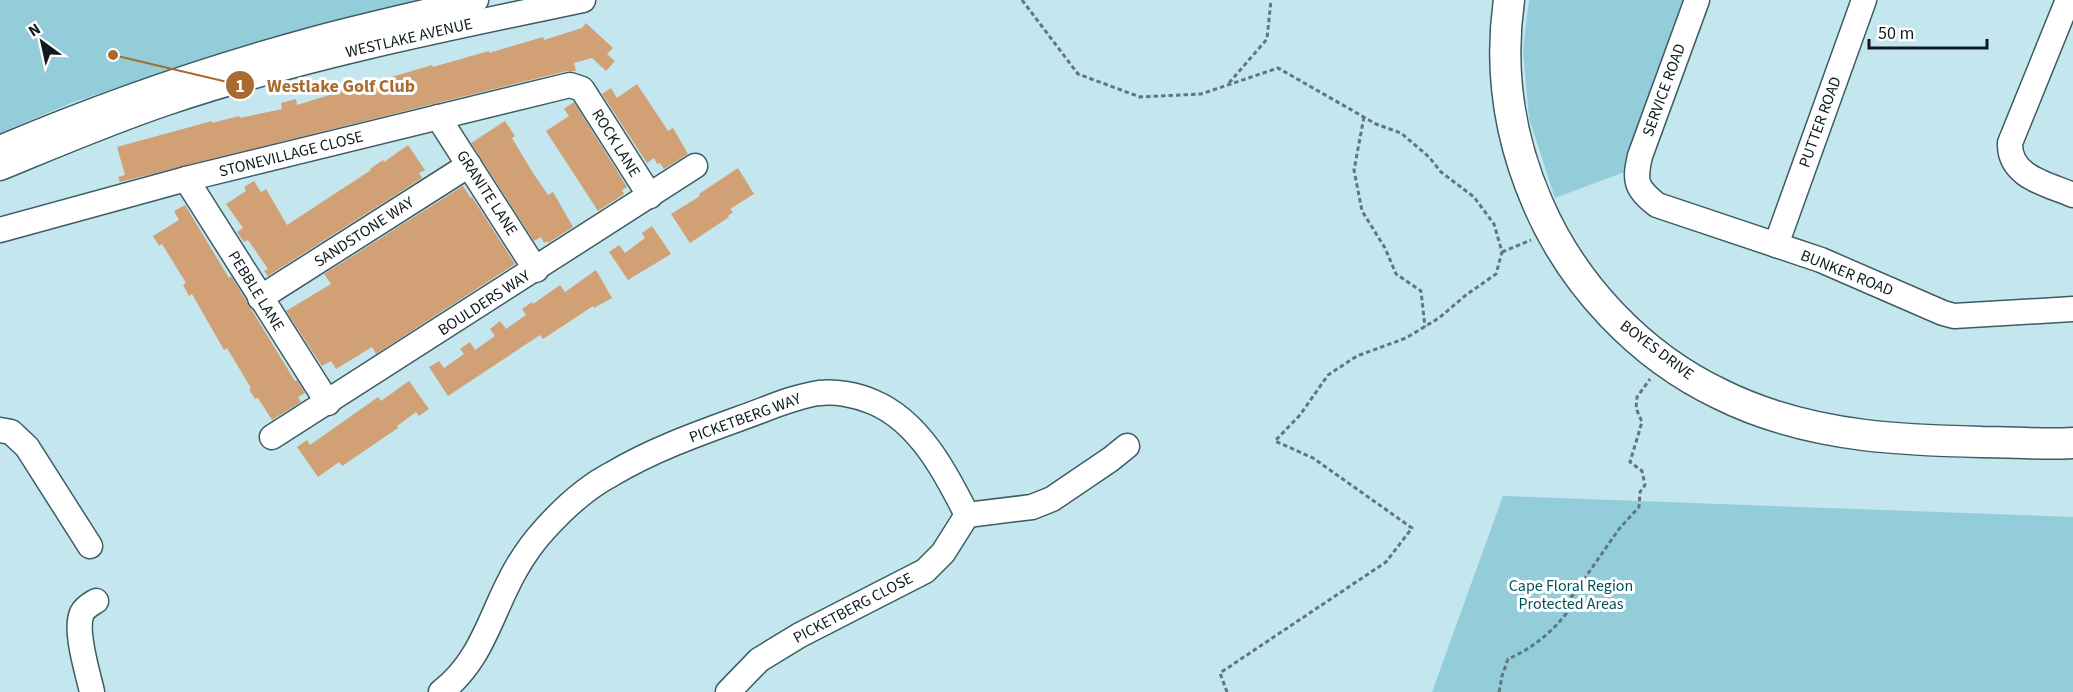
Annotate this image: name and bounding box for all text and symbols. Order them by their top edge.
north arrow [12,12,72,72]
scale bar [1869,12,1988,50]
street label: WESTLAKE AVENUE [343,13,475,63]
text: N [24,18,45,42]
text: 50 m [1878,21,1914,46]
street label: SERVICE ROAD [1637,40,1691,140]
callout: Westlake Golf Club [225,67,427,103]
street label: PUTTER ROAD [1793,73,1847,171]
text: 1 [235,74,245,99]
text: Westlake Golf Club [267,74,415,99]
street label: ROCK LANE [586,105,646,181]
street label: STONEVILLAGE CLOSE [217,125,365,183]
street label: GRANITE LANE [451,146,523,240]
street label: SANDSTONE WAY [310,191,419,273]
street label: BUNKER ROAD [1797,244,1897,302]
street label: PEBBLE LANE [223,247,289,335]
street label: BOULDERS WAY [434,265,535,341]
street label: BOYES DRIVE [1616,315,1698,385]
street label: PICKETBERG WAY [686,387,804,448]
street label: PICKETBERG CLOSE [789,567,917,649]
park label: Cape Floral Region Protected Areas [1509,575,1633,615]

